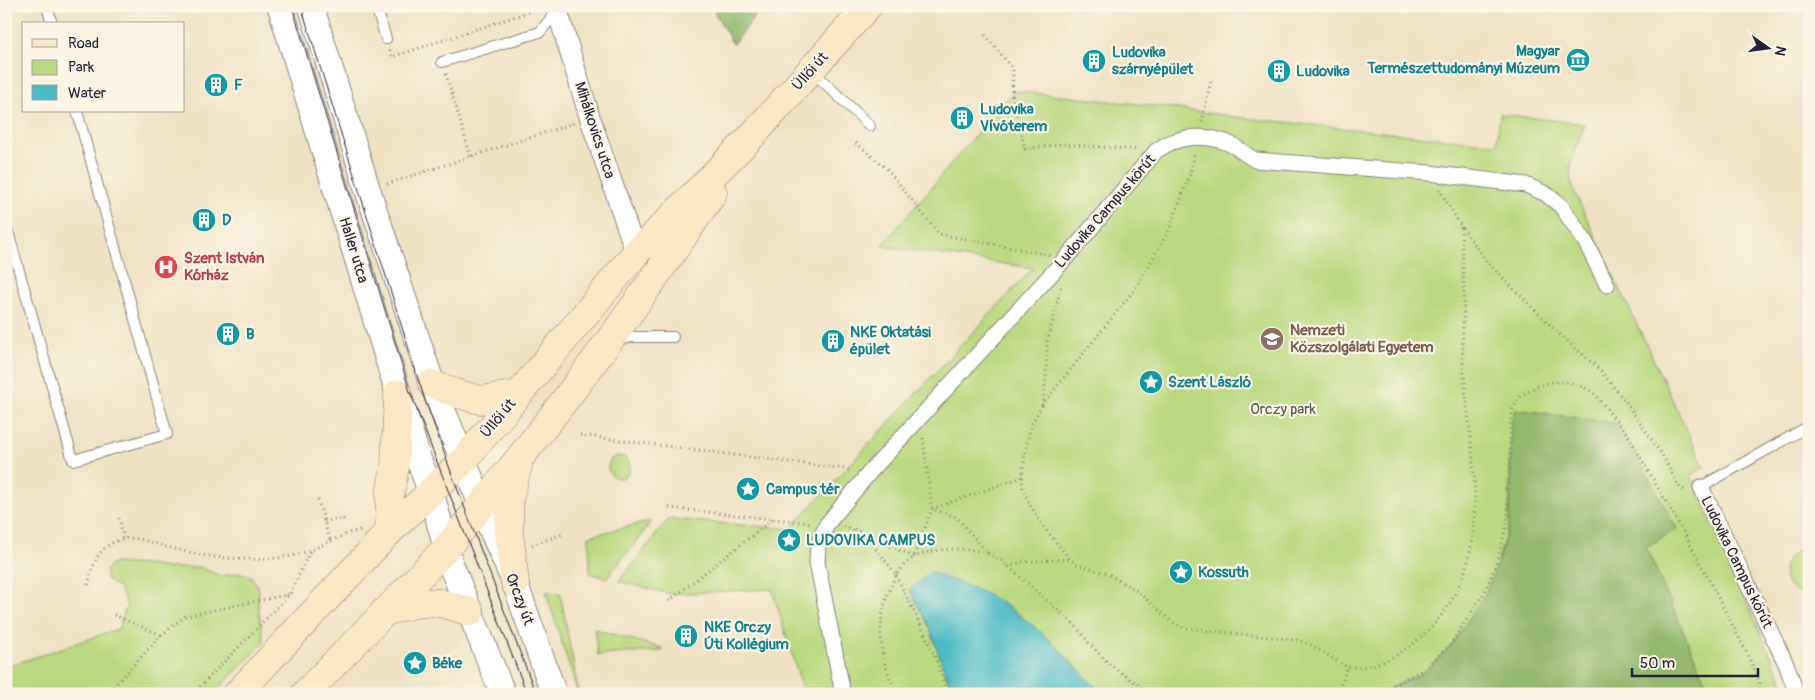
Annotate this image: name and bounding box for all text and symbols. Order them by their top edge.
legend [22,22,185,112]
north arrow [1742,22,1792,72]
text: Road [68,34,99,53]
place label: Magyar Természettudományi Múzeum [1366,42,1561,78]
place label: Ludovika szárnyépület [1112,43,1194,79]
text: N [1771,44,1790,58]
street label: Üllői út [788,47,833,95]
museum icon: Magyar Természettudományi Múzeum [1565,47,1591,73]
building icon: Ludovika szárnyépület [1081,48,1107,74]
text: Park [68,58,95,77]
building icon: Ludovika [1266,58,1292,84]
place label: Ludovika [1296,62,1350,81]
building icon: F [203,72,229,98]
place label: F [234,76,243,95]
street label: Mihálkovics utca [570,79,619,181]
text: Water [68,84,107,103]
place label: Ludovika Vívóterem [980,100,1047,136]
building icon: Ludovika Vívóterem [949,105,975,131]
street label: Ludovika Campus körút [1051,150,1161,272]
building icon: D [191,207,217,233]
place label: D [222,211,232,230]
street label: Haller utca [335,215,373,285]
place label: Szent István Kórház [184,249,265,285]
hospital icon: Szent István Kórház [153,254,179,280]
building icon: B [215,321,241,347]
place label: Nemzeti Közszolgálati Egyetem [1290,321,1433,357]
place label: NKE Oktatási épület [849,323,931,359]
place label: B [246,325,255,344]
school or university icon: Nemzeti Közszolgálati Egyetem [1259,326,1285,352]
building icon: NKE Oktatási épület [820,328,846,354]
place icon: Szent László [1138,369,1164,395]
place label: Szent László [1168,373,1251,392]
street label: Üllői út [477,394,521,442]
park label: Orczy park [1250,400,1317,419]
place icon: Campus tér [735,476,761,502]
place label: Campus tér [766,480,840,499]
street label: Ludovika Campus körút [1696,493,1777,632]
place icon: LUDOVIKA CAMPUS [776,527,802,553]
place label: LUDOVIKA CAMPUS [806,531,936,550]
place icon: Kossuth [1168,559,1194,585]
place label: Kossuth [1198,563,1249,582]
street label: Orczy út [501,571,538,629]
place label: NKE Orczy Úti Kollégium [704,618,789,654]
building icon: NKE Orczy Úti Kollégium [673,623,699,649]
scale bar [1632,645,1759,677]
place icon: Béke [402,650,428,676]
place label: Béke [432,654,463,673]
text: 50 m [1640,654,1675,673]

